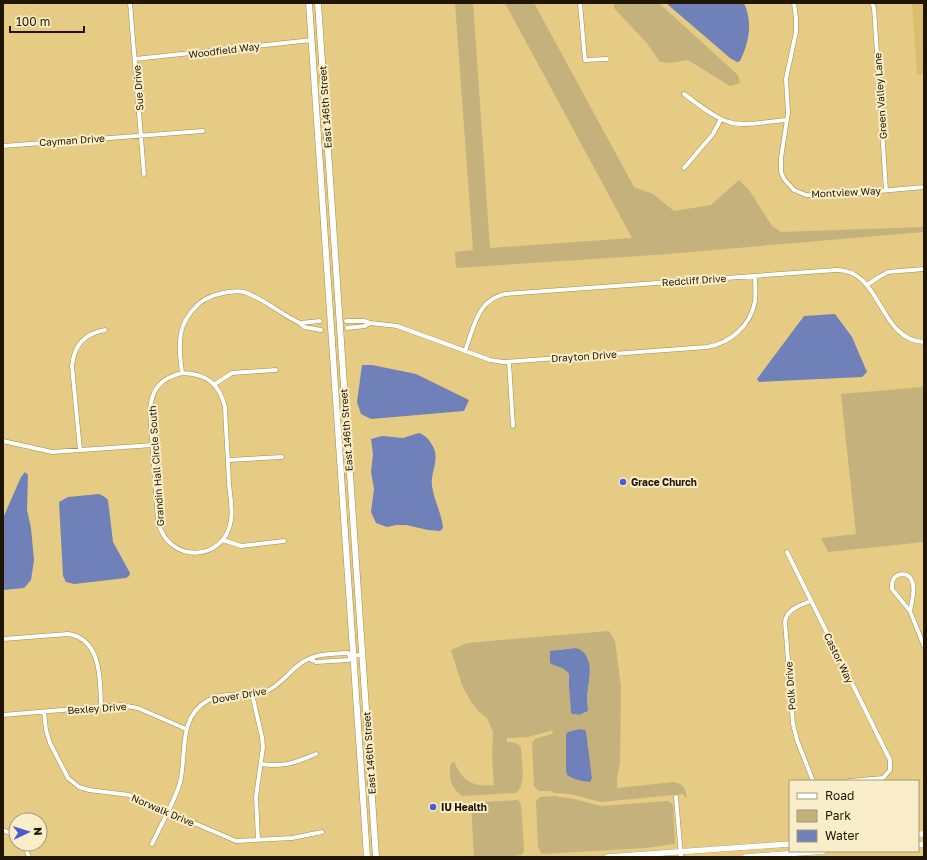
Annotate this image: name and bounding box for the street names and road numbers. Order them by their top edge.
street label: Woodfield Way [188,40,261,60]
street label: Green Valley Lane [871,52,889,139]
street label: Sue Drive [130,65,146,111]
street label: East 146th Street [316,65,334,149]
street label: Cayman Drive [39,132,105,148]
street label: Montview Way [811,184,882,200]
street label: Redcliff Drive [661,272,727,288]
street label: Drayton Drive [551,348,617,364]
street label: East 146th Street [337,388,355,472]
street label: Grandin Hall Circle South [146,405,166,527]
street label: Castor Way [822,631,856,685]
street label: Polk Drive [782,661,798,711]
street label: Dover Drive [211,684,267,706]
street label: Bexley Drive [67,700,127,716]
street label: East 146th Street [360,711,378,795]
street label: Norwalk Drive [130,791,197,829]

